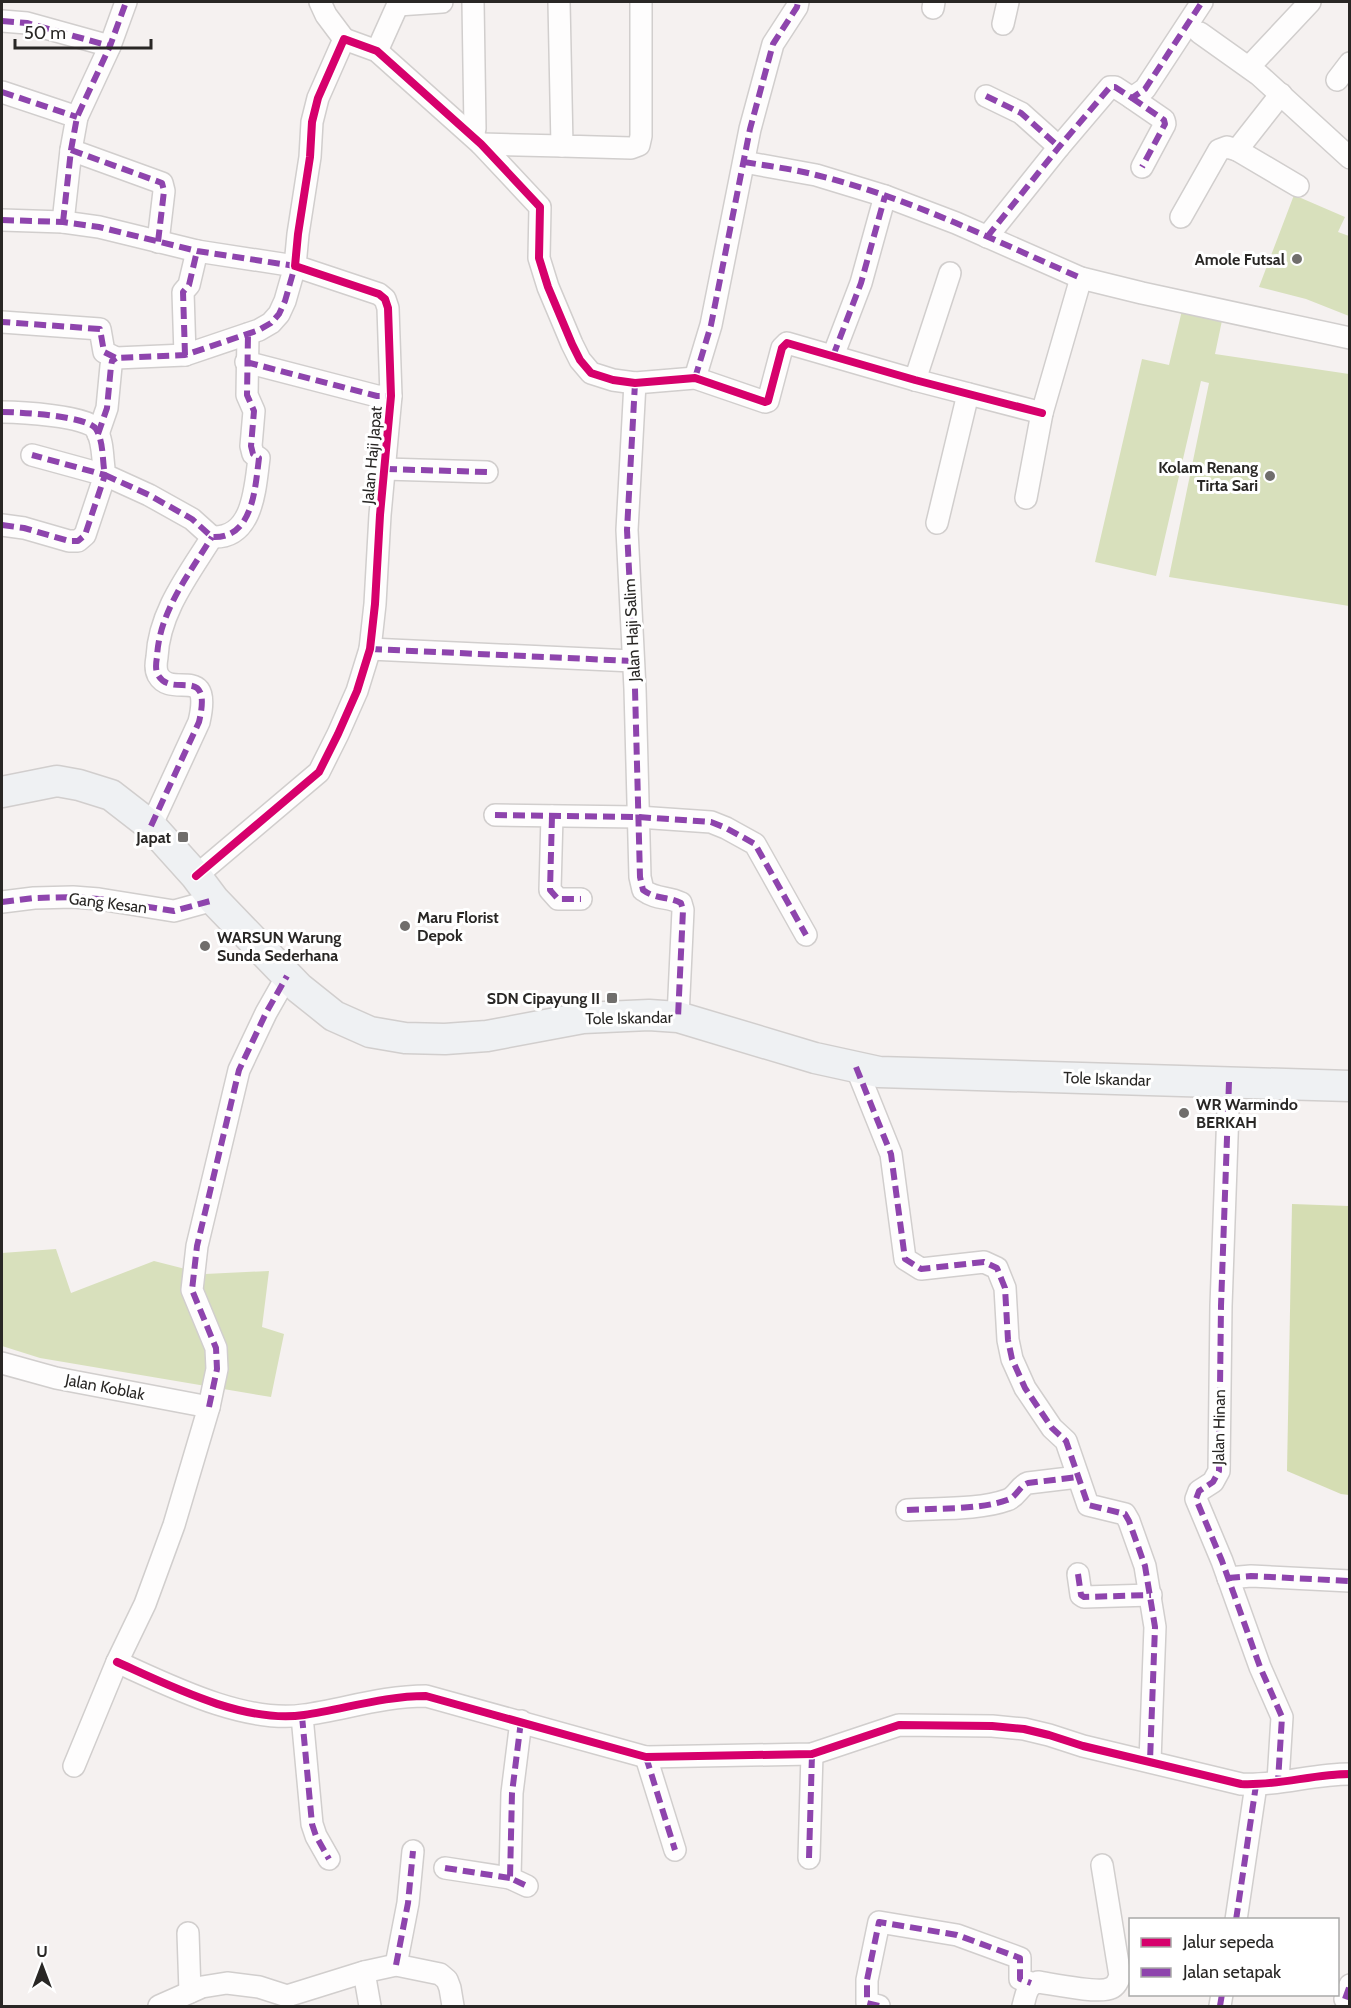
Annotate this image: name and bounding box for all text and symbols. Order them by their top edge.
scale bar [15,12,152,50]
text: 50 m [24,22,66,44]
place label: Amole Futsal [1195,250,1285,269]
marker: Amole Futsal [1290,252,1304,266]
street label: Jalan Haji Japat [358,405,386,506]
place label: Kolam Renang Tirta Sari [1158,458,1258,495]
marker: Kolam Renang Tirta Sari [1263,469,1277,483]
street label: Jalan Haji Salim [620,578,644,683]
place label: Japat [135,828,171,847]
marker: Japat [176,830,190,844]
street label: Gang Kesan [68,889,148,917]
place label: Maru Florist Depok [417,908,499,945]
marker: Maru Florist Depok [398,919,412,933]
place label: WARSUN Warung Sunda Sederhana [217,928,341,965]
marker: WARSUN Warung Sunda Sederhana [198,939,212,953]
place label: SDN Cipayung II [487,989,600,1008]
marker: SDN Cipayung II [605,991,619,1005]
street label: Tole Iskandar [585,1008,674,1028]
street label: Tole Iskandar [1063,1068,1152,1090]
place label: WR Warmindo BERKAH [1196,1095,1298,1132]
marker: WR Warmindo BERKAH [1177,1106,1191,1120]
street label: Jalan Koblak [63,1370,147,1404]
street label: Jalan Hinan [1209,1389,1229,1466]
legend [1129,1918,1339,1996]
text: Jalur sepeda [1182,1931,1274,1953]
north arrow [12,1936,72,1996]
text: U [36,1942,48,1961]
text: Jalan setapak [1182,1961,1282,1983]

